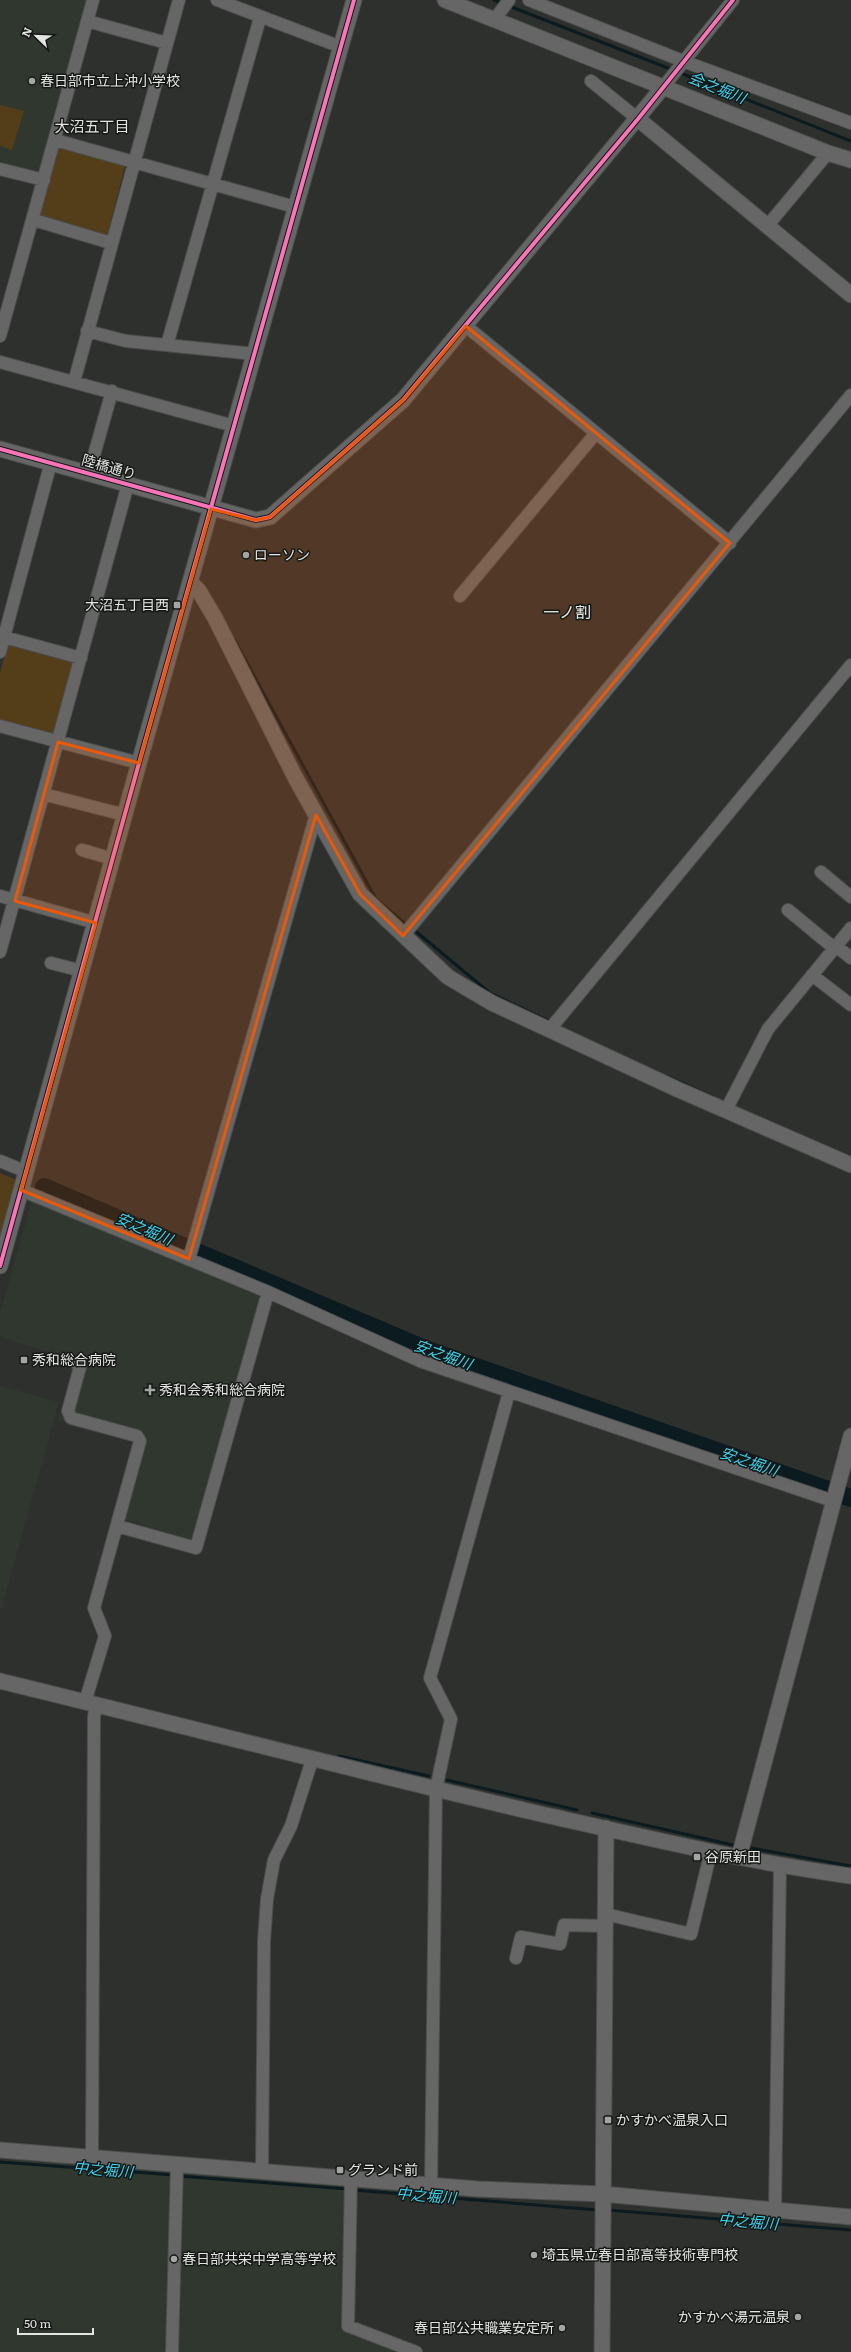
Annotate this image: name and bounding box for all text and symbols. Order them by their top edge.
north arrow [16,16,56,56]
text: N [17,24,35,39]
water label: 会之堀川 [685,65,752,109]
place label: 春日部市立上沖小学校 [40,70,180,90]
marker: 春日部市立上沖小学校 [27,76,37,86]
district label: 大沼五丁目 [54,114,130,137]
street label: 陸橋通り [80,449,139,483]
place label: ローソン [254,544,310,564]
marker: ローソン [241,550,251,560]
place label: 大沼五丁目西 [85,594,169,614]
district label: 一ノ割 [543,599,591,623]
marker: 大沼五丁目西 [172,600,182,610]
water label: 安之堀川 [112,1205,179,1251]
water label: 安之堀川 [411,1333,478,1375]
place label: 秀和総合病院 [32,1349,116,1369]
marker: 秀和総合病院 [19,1355,29,1365]
place label: 秀和会秀和総合病院 [159,1379,285,1399]
marker: 秀和会秀和総合病院 [144,1384,156,1396]
water label: 安之堀川 [717,1440,783,1482]
place label: 谷原新田 [705,1846,761,1866]
marker: 谷原新田 [692,1852,702,1862]
place label: かすかべ温泉入口 [616,2109,728,2129]
marker: かすかべ温泉入口 [603,2115,613,2125]
water label: 中之堀川 [72,2154,136,2183]
place label: グランド前 [348,2159,418,2179]
marker: グランド前 [335,2165,345,2175]
water label: 中之堀川 [395,2180,459,2209]
water label: 中之堀川 [717,2206,781,2235]
place label: 埼玉県立春日部高等技術専門校 [542,2244,738,2264]
place label: 春日部共栄中学高等学校 [182,2248,336,2268]
marker: 埼玉県立春日部高等技術専門校 [529,2250,539,2260]
marker: 春日部共栄中学高等学校 [169,2254,179,2264]
place label: かすかべ湯元温泉 [678,2306,790,2326]
scale bar [18,2310,93,2336]
marker: かすかべ湯元温泉 [793,2312,803,2322]
text: 50 m [24,2314,51,2332]
place label: 春日部公共職業安定所 [414,2317,554,2337]
marker: 春日部公共職業安定所 [557,2323,567,2333]

